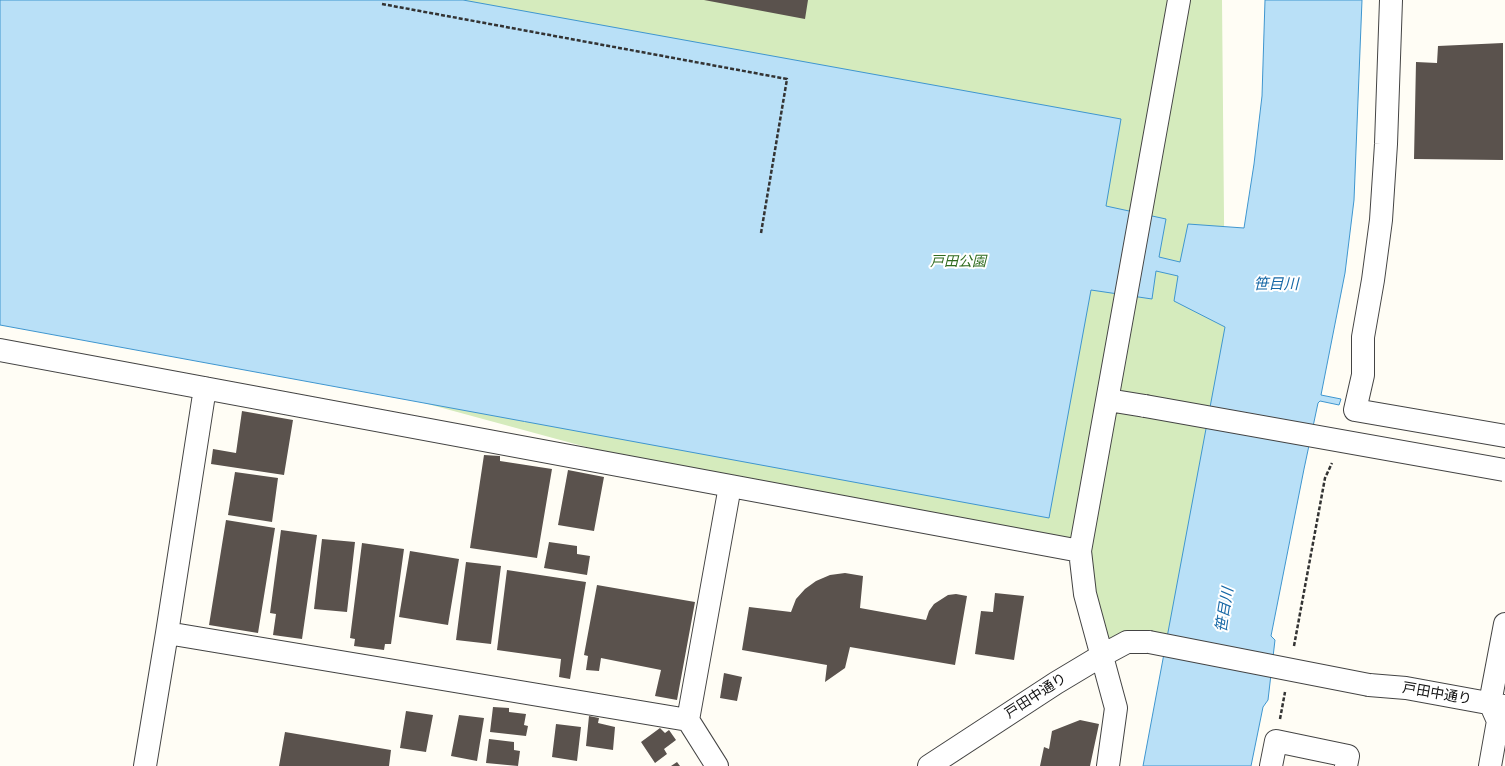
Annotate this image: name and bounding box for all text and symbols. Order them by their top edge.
park label: 戸田公園 [930,254,986,270]
water label: 笹目川 [1254,276,1298,294]
water label: 笹目川 [1213,586,1237,634]
street label: 戸田中通り [1002,670,1070,722]
street label: 戸田中通り [1401,680,1473,708]

